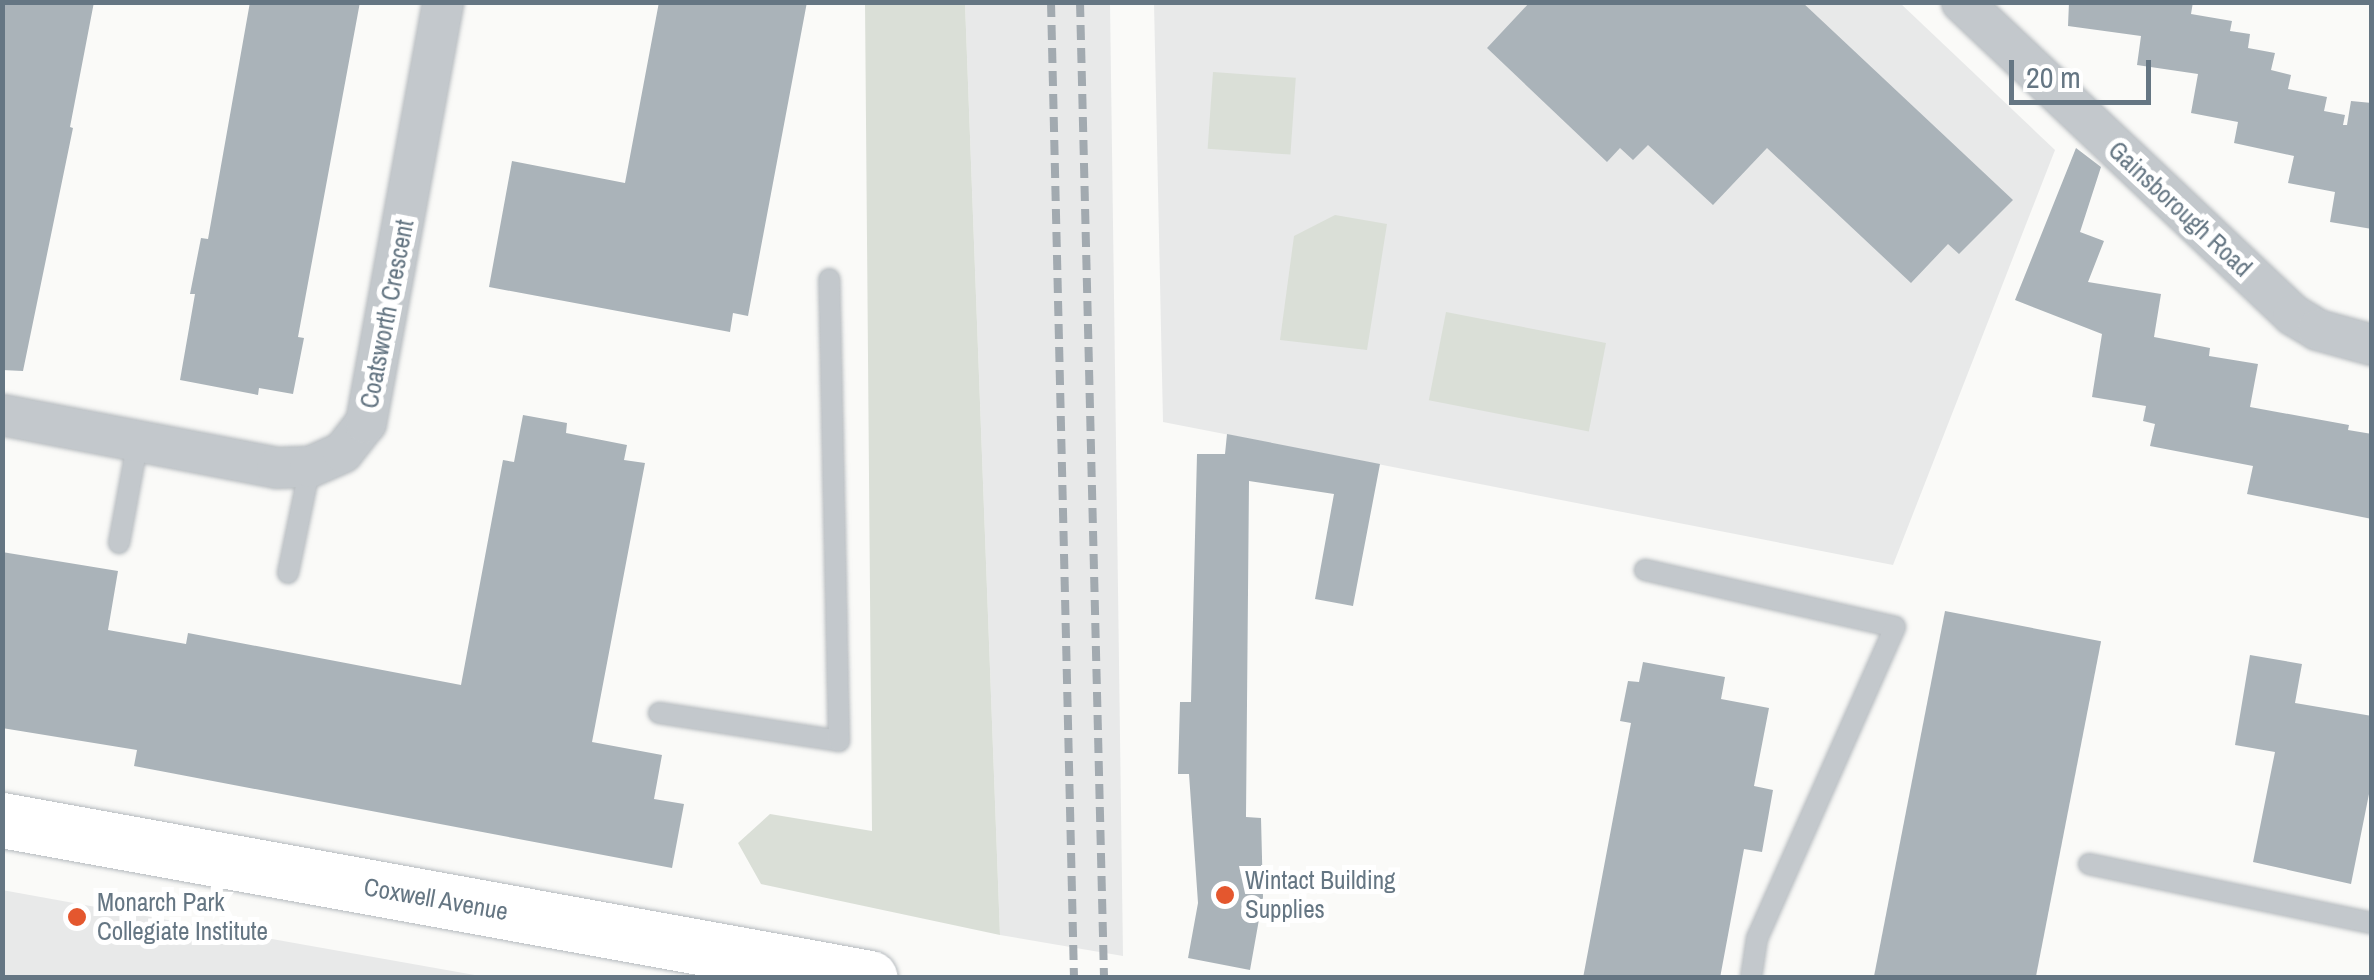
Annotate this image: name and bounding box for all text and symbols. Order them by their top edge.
scale bar [2014,40,2156,102]
text: 20 m [2026,57,2081,97]
street label: Gainsborough Road [2102,135,2258,283]
street label: Coatsworth Crescent [354,217,420,411]
place label: Wintact Building Supplies [1245,866,1395,925]
street label: Coxwell Avenue [361,871,511,927]
marker: Wintact Building Supplies [1214,884,1236,906]
place label: Monarch Park Collegiate Institute [97,888,268,947]
marker: Monarch Park Collegiate Institute [66,906,88,928]

